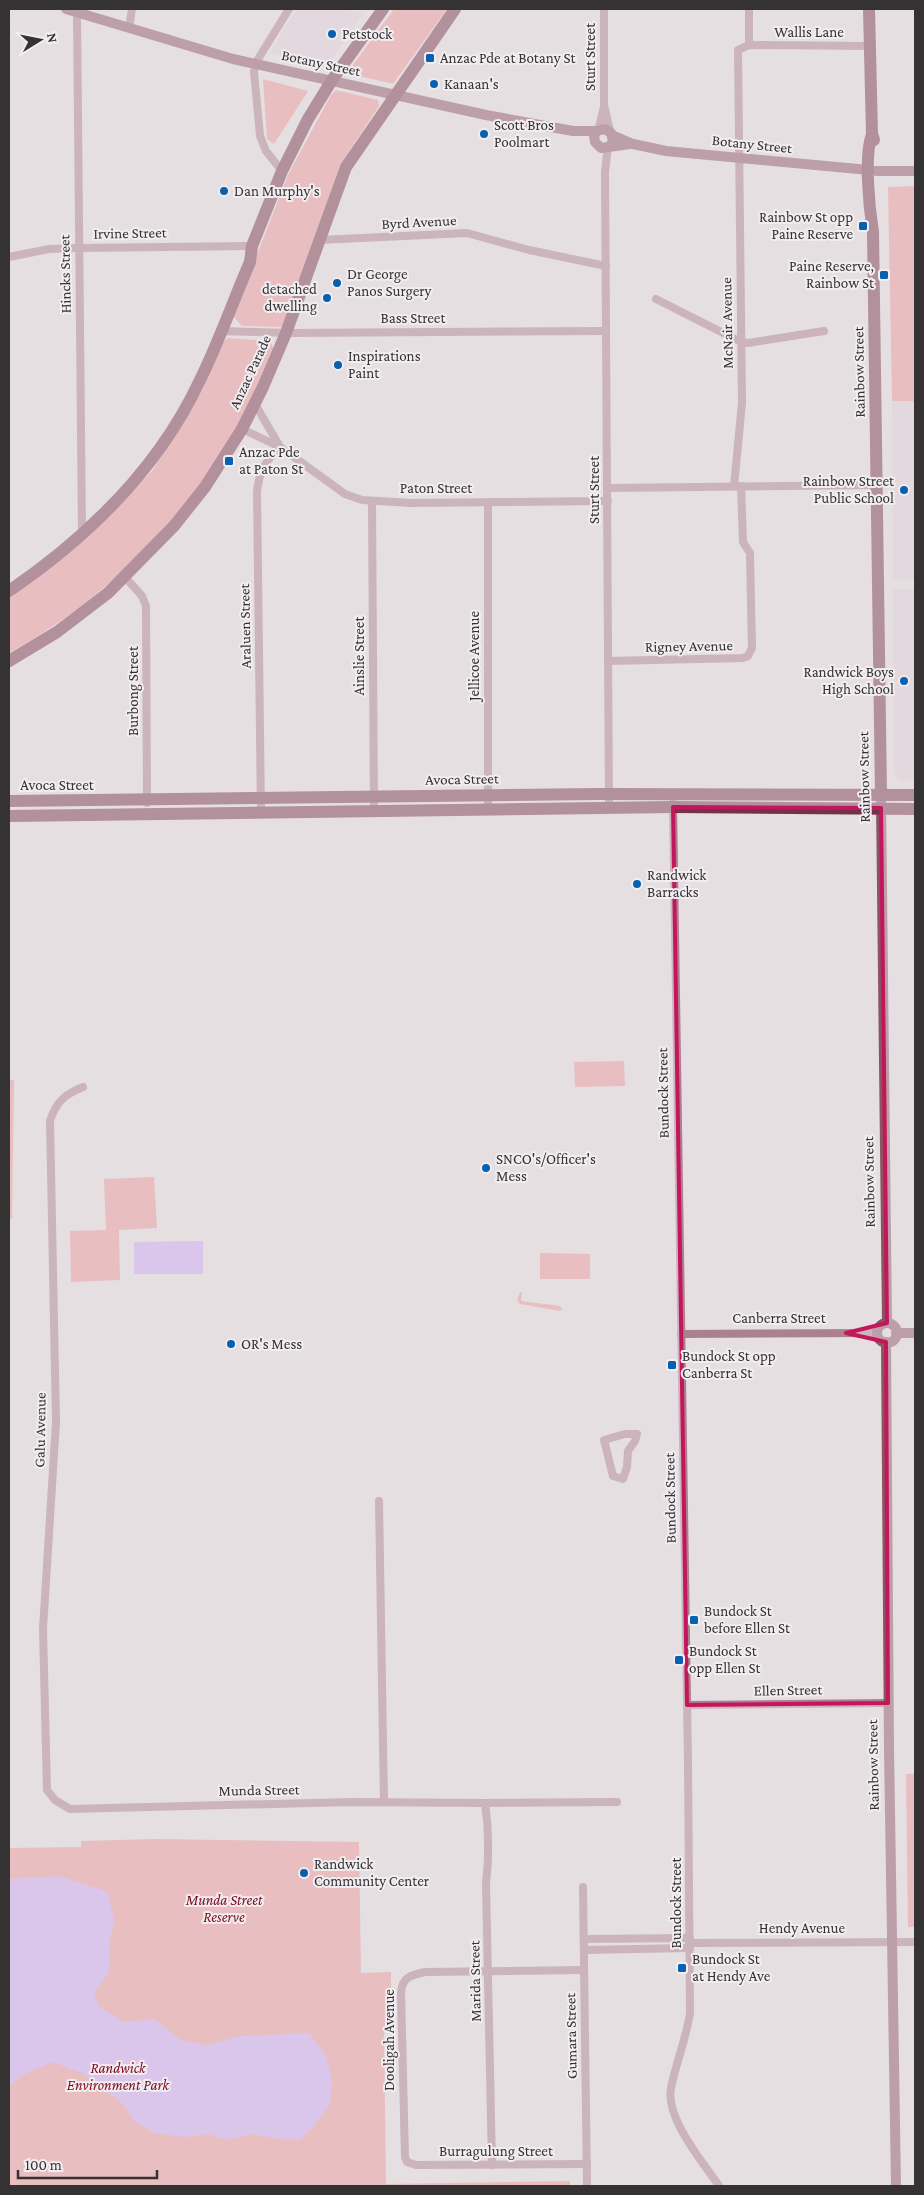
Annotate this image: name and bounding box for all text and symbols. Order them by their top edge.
north arrow [15,15,65,65]
street label: Sturt Street [582,22,598,91]
street label: Wallis Lane [774,24,844,40]
place label: Petstock [342,26,393,42]
marker: Petstock [326,28,338,40]
text: N [44,32,62,44]
street label: Botany Street [280,47,363,80]
place label: Anzac Pde at Botany St [440,50,576,67]
marker: Anzac Pde at Botany St [424,52,436,64]
place label: Kanaan's [444,76,499,92]
marker: Kanaan's [428,78,440,90]
place label: Scott Bros Poolmart [494,117,554,150]
marker: Scott Bros Poolmart [478,128,490,140]
street label: Botany Street [711,132,794,157]
place label: Dan Murphy's [234,183,320,200]
marker: Dan Murphy's [218,185,230,197]
place label: Rainbow St opp Paine Reserve [759,209,853,242]
street label: Byrd Avenue [381,212,457,233]
marker: Rainbow St opp Paine Reserve [857,220,869,232]
street label: Irvine Street [93,224,168,242]
street label: Hincks Street [56,233,74,314]
place label: Paine Reserve, Rainbow St [789,258,875,291]
place label: Dr George Panos Surgery [347,266,432,300]
marker: Paine Reserve, Rainbow St [878,269,890,281]
marker: Dr George Panos Surgery [331,277,343,289]
street label: McNair Avenue [718,277,736,369]
place label: detached dwelling [262,281,317,315]
marker: detached dwelling [321,292,333,304]
street label: Bass Street [381,310,446,326]
street label: Rainbow Street [850,325,868,418]
street label: Anzac Parade [226,332,274,411]
place label: Inspirations Paint [348,348,421,381]
marker: Inspirations Paint [332,359,344,371]
place label: Anzac Pde at Paton St [239,444,304,477]
marker: Anzac Pde at Paton St [223,455,235,467]
street label: Sturt Street [586,455,602,524]
place label: Rainbow Street Public School [803,473,895,506]
street label: Paton Street [400,480,473,496]
marker: Rainbow Street Public School [898,484,910,496]
street label: Araluen Street [236,582,254,669]
street label: Jellicoe Avenue [466,611,483,703]
street label: Ainslie Street [351,616,367,695]
street label: Rigney Avenue [645,637,734,656]
street label: Burbong Street [125,645,142,736]
place label: Randwick Boys High School [803,664,894,698]
marker: Randwick Boys High School [898,675,910,687]
street label: Rainbow Street [855,730,873,823]
street label: Avoca Street [425,770,500,788]
street label: Avoca Street [20,777,95,793]
place label: Randwick Barracks [647,867,707,900]
marker: Randwick Barracks [631,878,643,890]
street label: Bundock Street [654,1046,672,1139]
street label: Rainbow Street [860,1135,878,1228]
place label: SNCO's/Officer's Mess [496,1151,596,1184]
marker: SNCO's/Officer's Mess [480,1162,492,1174]
street label: Canberra Street [732,1310,827,1326]
place label: OR's Mess [241,1336,302,1352]
marker: OR's Mess [225,1338,237,1350]
place label: Bundock St opp Canberra St [682,1348,776,1381]
marker: Bundock St opp Canberra St [666,1359,678,1371]
street label: Galu Avenue [31,1392,49,1468]
street label: Bundock Street [661,1451,679,1544]
place label: Bundock St before Ellen St [704,1603,791,1636]
marker: Bundock St before Ellen St [688,1614,700,1626]
place label: Bundock St opp Ellen St [689,1643,761,1677]
marker: Bundock St opp Ellen St [673,1654,685,1666]
street label: Ellen Street [754,1681,823,1699]
street label: Rainbow Street [864,1718,882,1811]
street label: Munda Street [218,1781,301,1799]
place label: Randwick Community Center [314,1856,430,1890]
street label: Bundock Street [668,1857,684,1948]
marker: Randwick Community Center [298,1867,310,1879]
park label: Munda Street Reserve [185,1892,263,1925]
street label: Hendy Avenue [759,1920,846,1937]
street label: Marida Street [466,1939,484,2022]
place label: Bundock St at Hendy Ave [692,1951,771,1985]
marker: Bundock St at Hendy Ave [676,1962,688,1974]
street label: Dooligah Avenue [381,1989,398,2091]
street label: Gumara Street [562,1992,580,2079]
park label: Randwick Environment Park [67,2060,171,2093]
street label: Burragulung Street [439,2143,554,2160]
scale bar [18,2148,156,2180]
text: 100 m [25,2157,62,2173]

